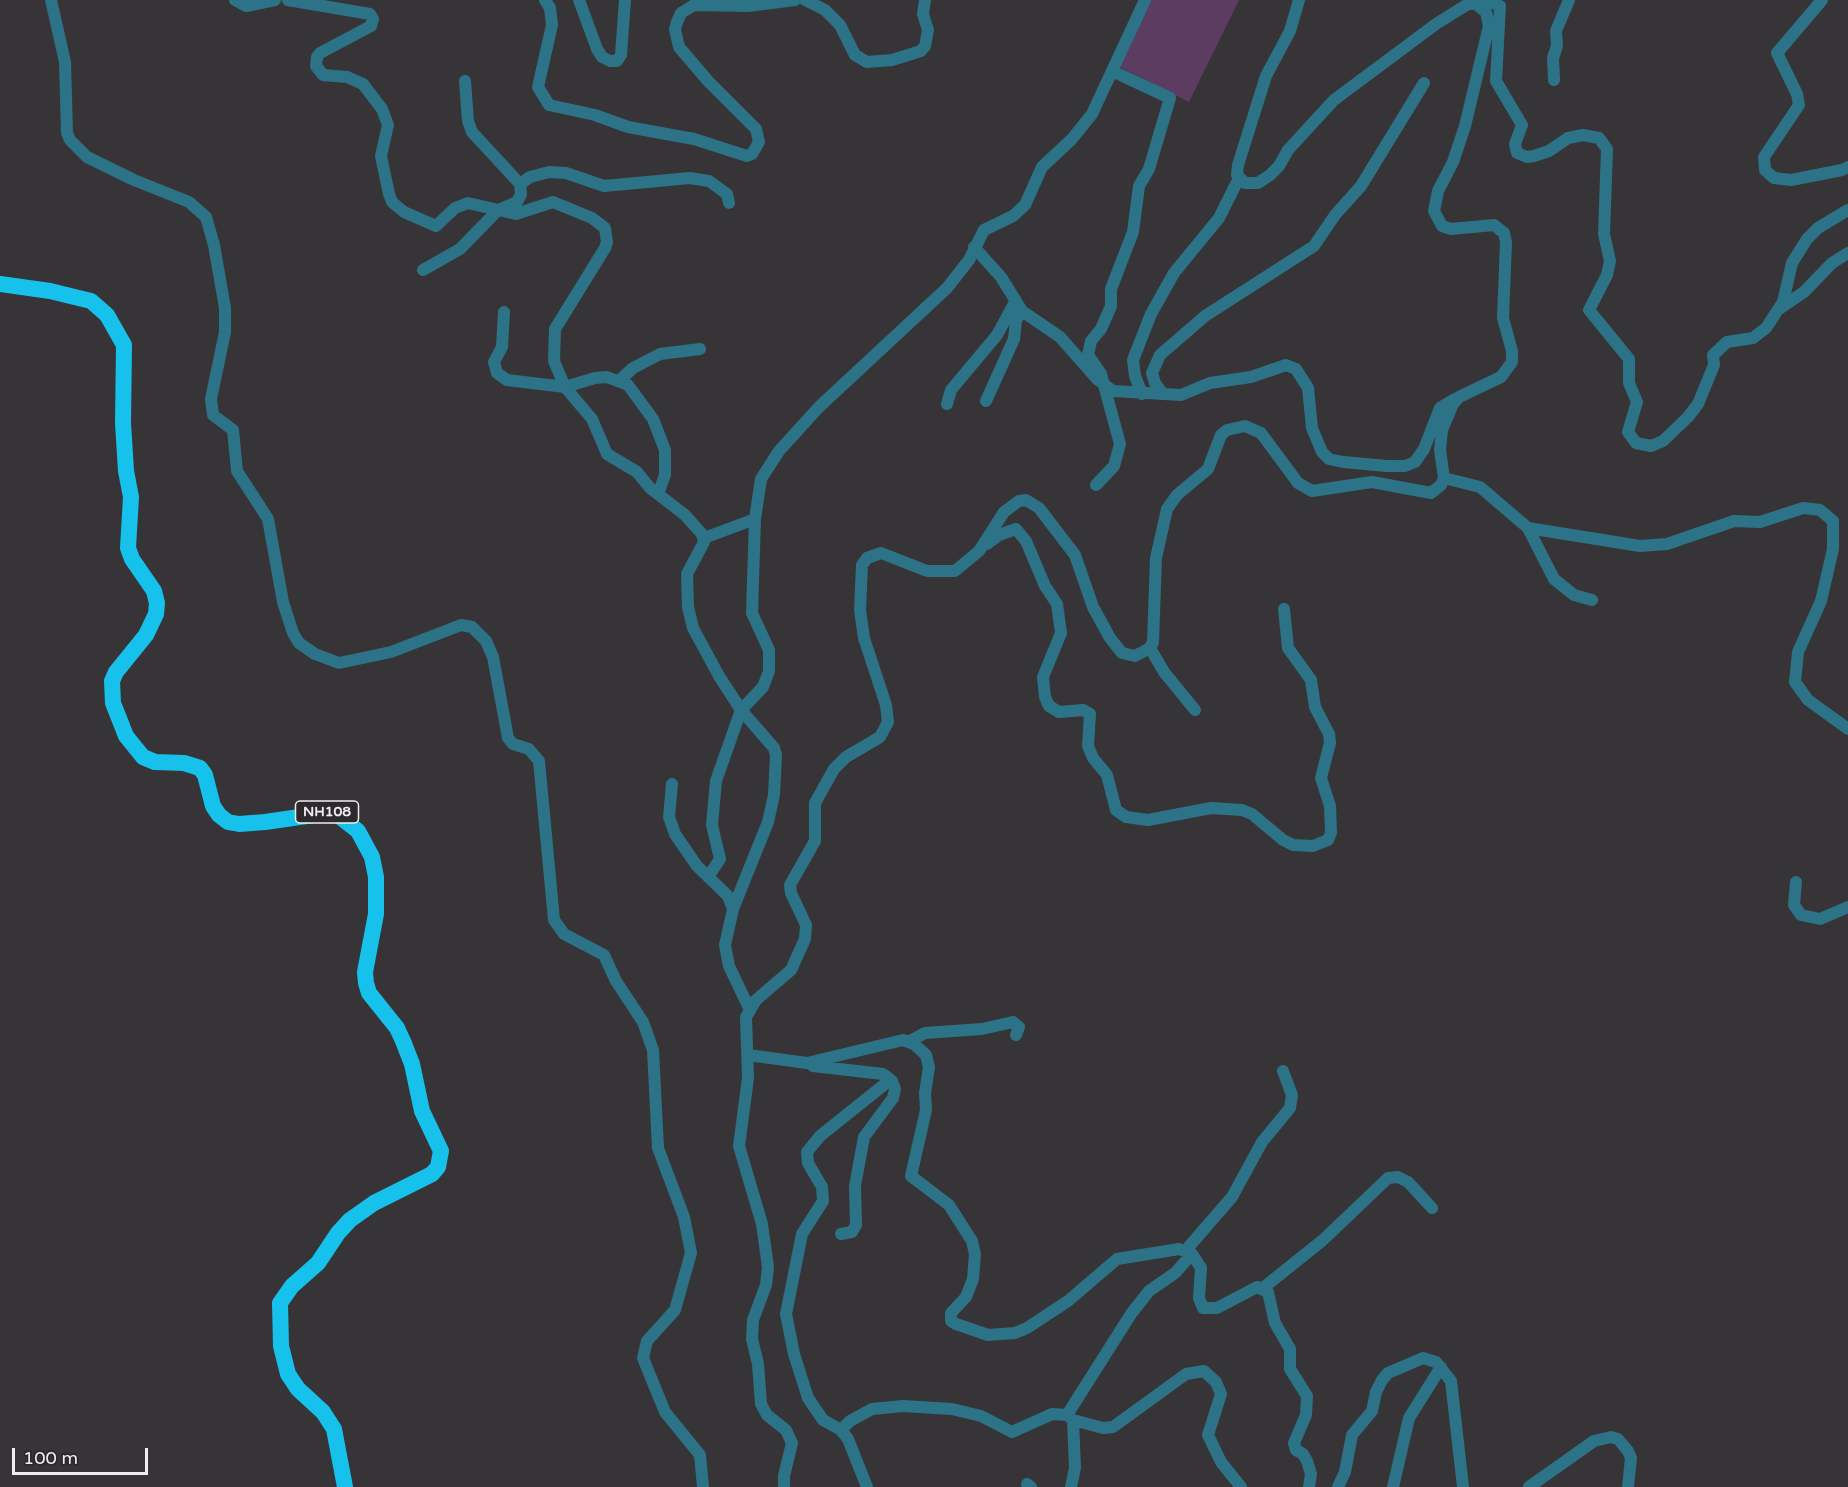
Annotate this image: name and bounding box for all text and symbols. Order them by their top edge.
road number: NH108 [296,801,358,823]
scale bar [15,1436,152,1474]
text: 100 m [23,1447,78,1469]

